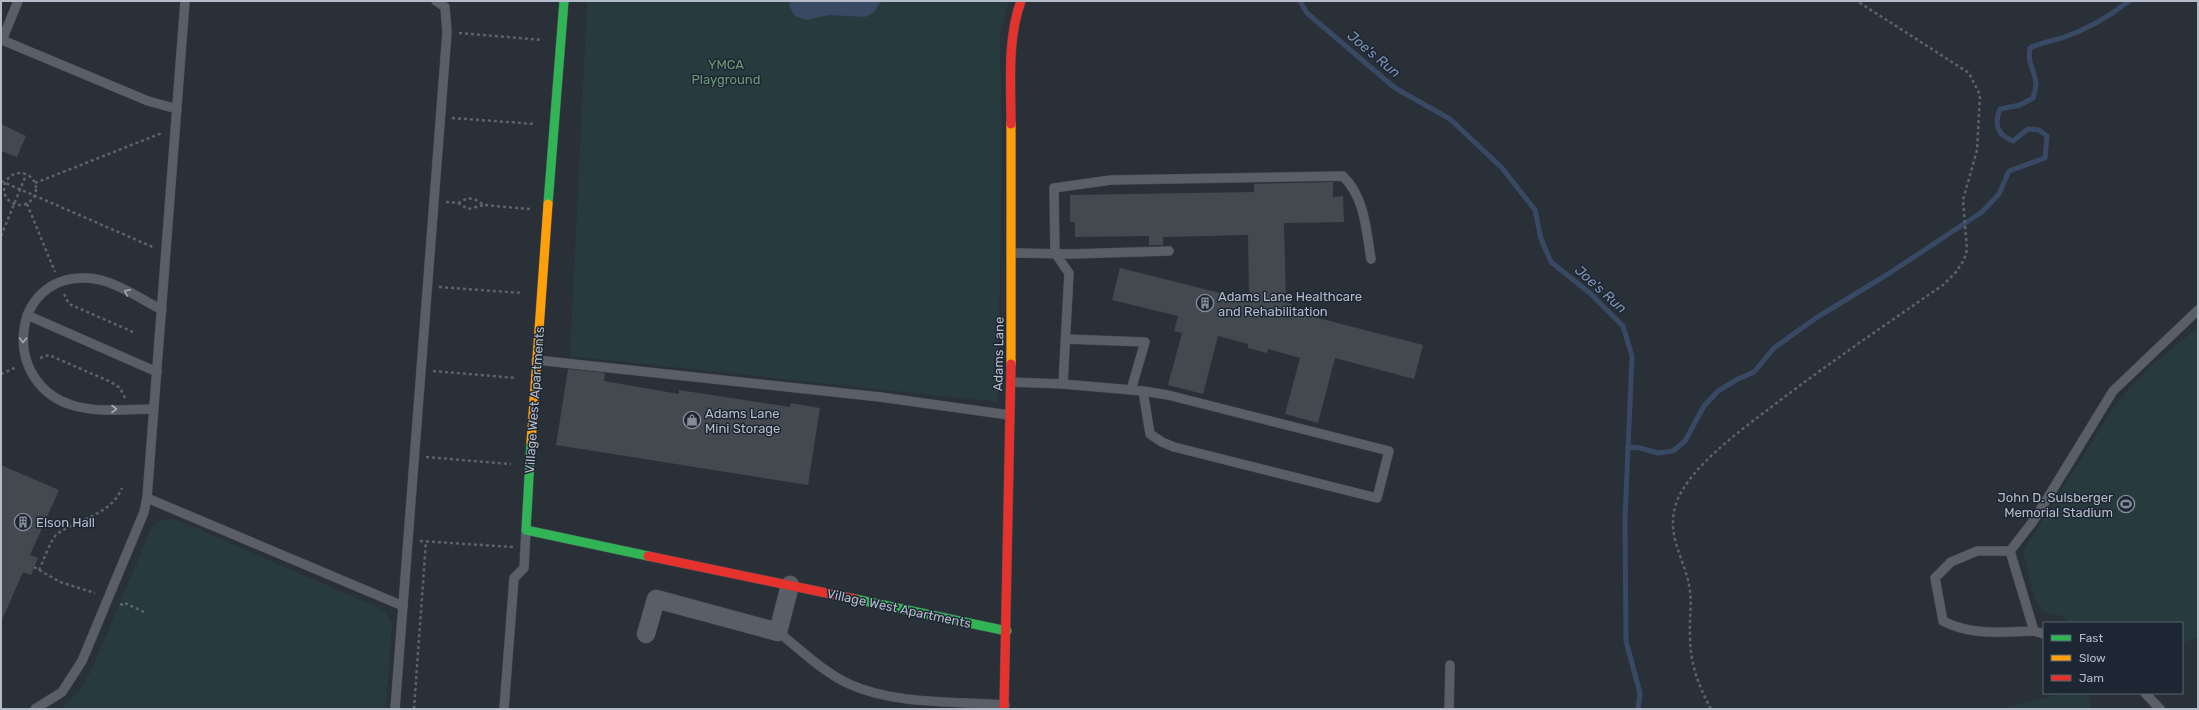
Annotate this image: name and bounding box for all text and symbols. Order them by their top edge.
water label: Joe's Run [1344,27,1404,81]
park label: YMCA Playground [692,57,760,88]
water label: Joe's Run [1571,262,1630,317]
one-way arrow [124,289,131,297]
place label: Adams Lane Healthcare and Rehabilitation [1218,289,1362,319]
building icon: Adams Lane Healthcare and Rehabilitation [1195,293,1215,313]
street label: Adams Lane [990,317,1007,391]
street label: Village West Apartments [522,326,548,474]
one-way arrow [18,337,27,343]
one-way arrow [111,405,117,413]
place label: Adams Lane Mini Storage [705,406,780,437]
shop icon: Adams Lane Mini Storage [682,410,702,430]
place label: John D. Sulsberger Memorial Stadium [1998,490,2113,520]
sports icon: John D. Sulsberger Memorial Stadium [2116,494,2136,514]
building icon: Elson Hall [13,512,33,532]
place label: Elson Hall [36,515,95,530]
street label: Village West Apartments [825,586,973,632]
legend [2043,622,2183,694]
text: Fast [2079,631,2103,645]
text: Slow [2079,651,2106,665]
text: Jam [2079,671,2104,685]

